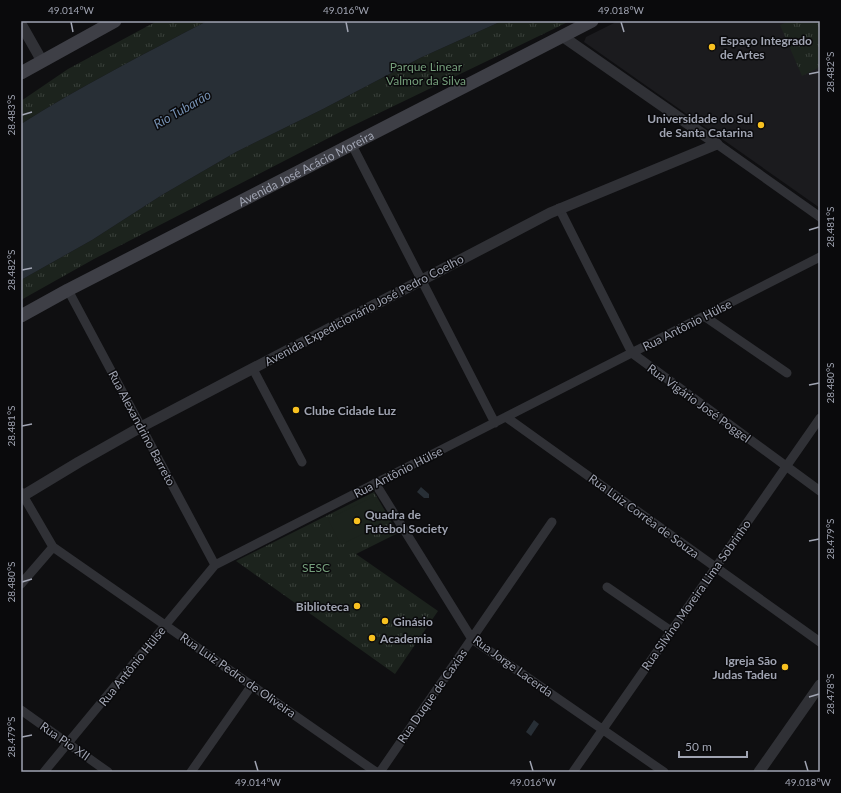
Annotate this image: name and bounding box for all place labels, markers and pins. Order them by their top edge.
place label: Espaço Integrado de Artes [720,33,812,62]
marker: Espaço Integrado de Artes [707,42,717,52]
place label: Universidade do Sul de Santa Catarina [647,111,753,140]
marker: Universidade do Sul de Santa Catarina [756,120,766,130]
place label: Clube Cidade Luz [304,403,397,418]
marker: Clube Cidade Luz [291,405,301,415]
place label: Quadra de Futebol Society [365,507,449,536]
marker: Quadra de Futebol Society [352,516,362,526]
place label: Biblioteca [296,599,349,614]
marker: Biblioteca [352,601,362,611]
place label: Ginásio [393,614,433,629]
marker: Ginásio [380,616,390,626]
place label: Academia [379,631,432,646]
marker: Academia [367,633,377,643]
place label: Igreja São Judas Tadeu [713,653,777,682]
marker: Igreja São Judas Tadeu [780,662,790,672]

